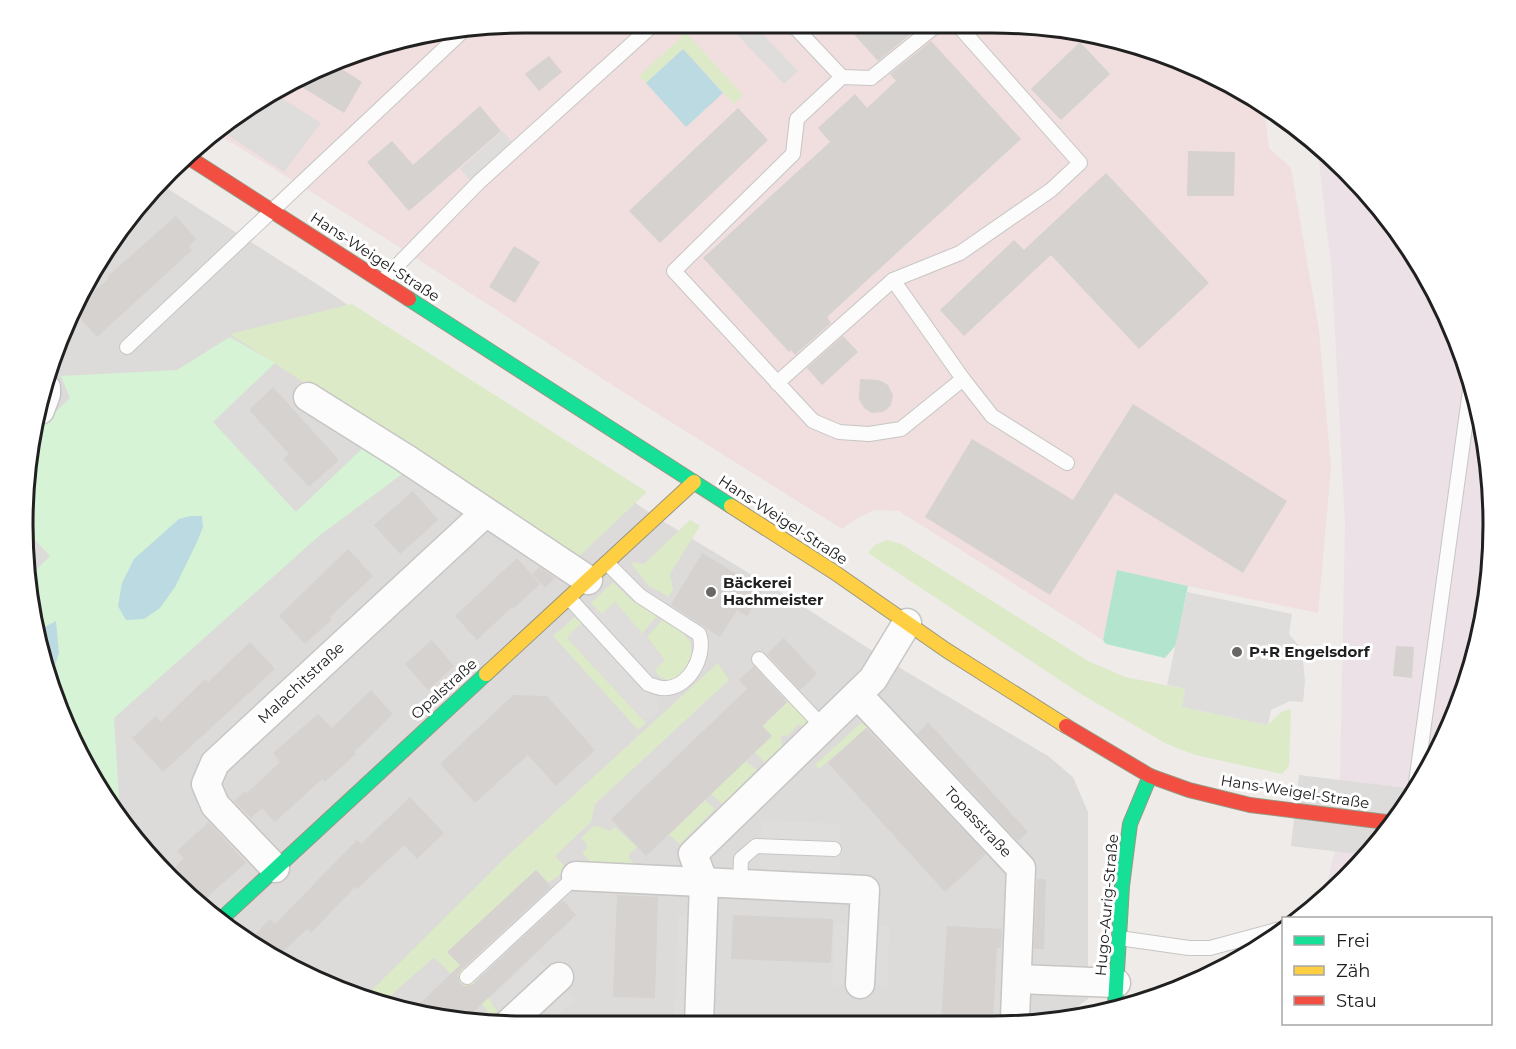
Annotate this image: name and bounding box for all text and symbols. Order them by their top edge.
street label: Hans-Weigel-Straße [307,208,443,305]
street label: Hans-Weigel-Straße [715,471,851,568]
place label: Bäckerei Hachmeister [723,573,824,609]
marker: Bäckerei Hachmeister [704,585,718,599]
street label: Malachitstraße [253,638,348,728]
place label: P+R Engelsdorf [1249,642,1371,661]
marker: P+R Engelsdorf [1230,645,1244,659]
street label: Opalstraße [407,654,481,723]
street label: Hans-Weigel-Straße [1219,770,1371,813]
street label: Topasstraße [941,782,1016,861]
street label: Hugo-Aurig-Straße [1091,833,1122,977]
legend [1282,917,1492,1025]
text: Frei [1336,930,1370,952]
text: Zäh [1336,960,1371,982]
text: Stau [1336,990,1377,1012]

